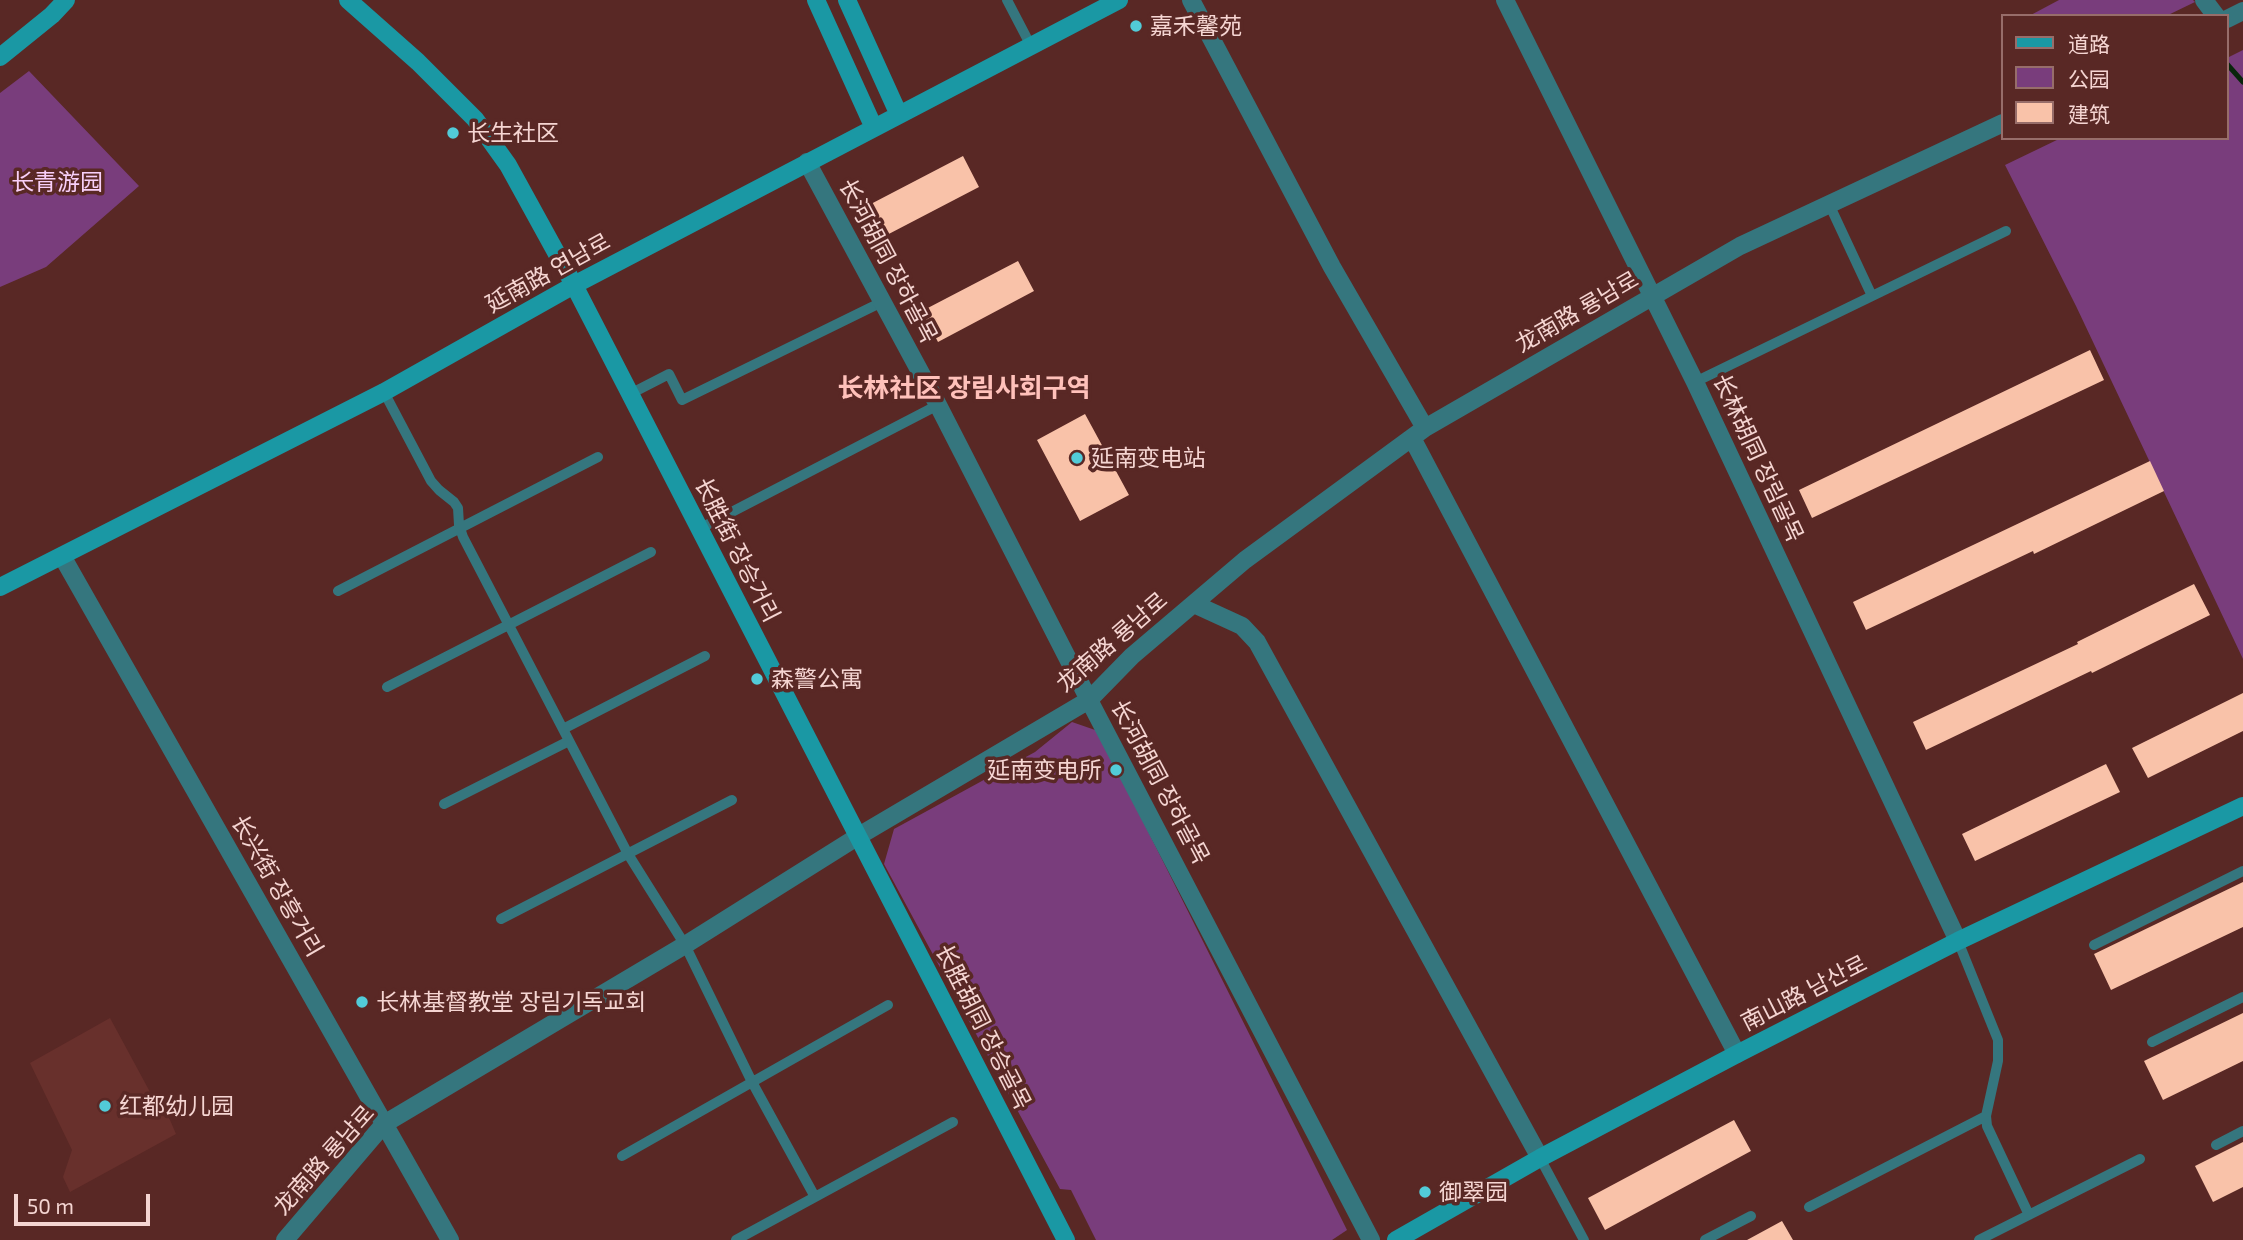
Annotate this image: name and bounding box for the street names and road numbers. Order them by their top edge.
street label: 长河胡同 장하골목 [833,174,943,348]
street label: 延南路 연남로 [481,228,615,318]
street label: 龙南路 룡남로 [1511,266,1643,358]
street label: 长林胡同 장림골목 [1707,370,1809,546]
street label: 长胜街 장승거리 [689,473,785,627]
street label: 龙南路 룡남로 [1051,586,1173,698]
street label: 长河胡同 장하골목 [1105,695,1215,869]
street label: 长兴街 장흥거리 [225,810,329,962]
street label: 长胜胡同 장승골목 [929,940,1037,1114]
street label: 南山路 남산로 [1736,949,1872,1037]
street label: 龙南路 룡남로 [268,1100,380,1220]

